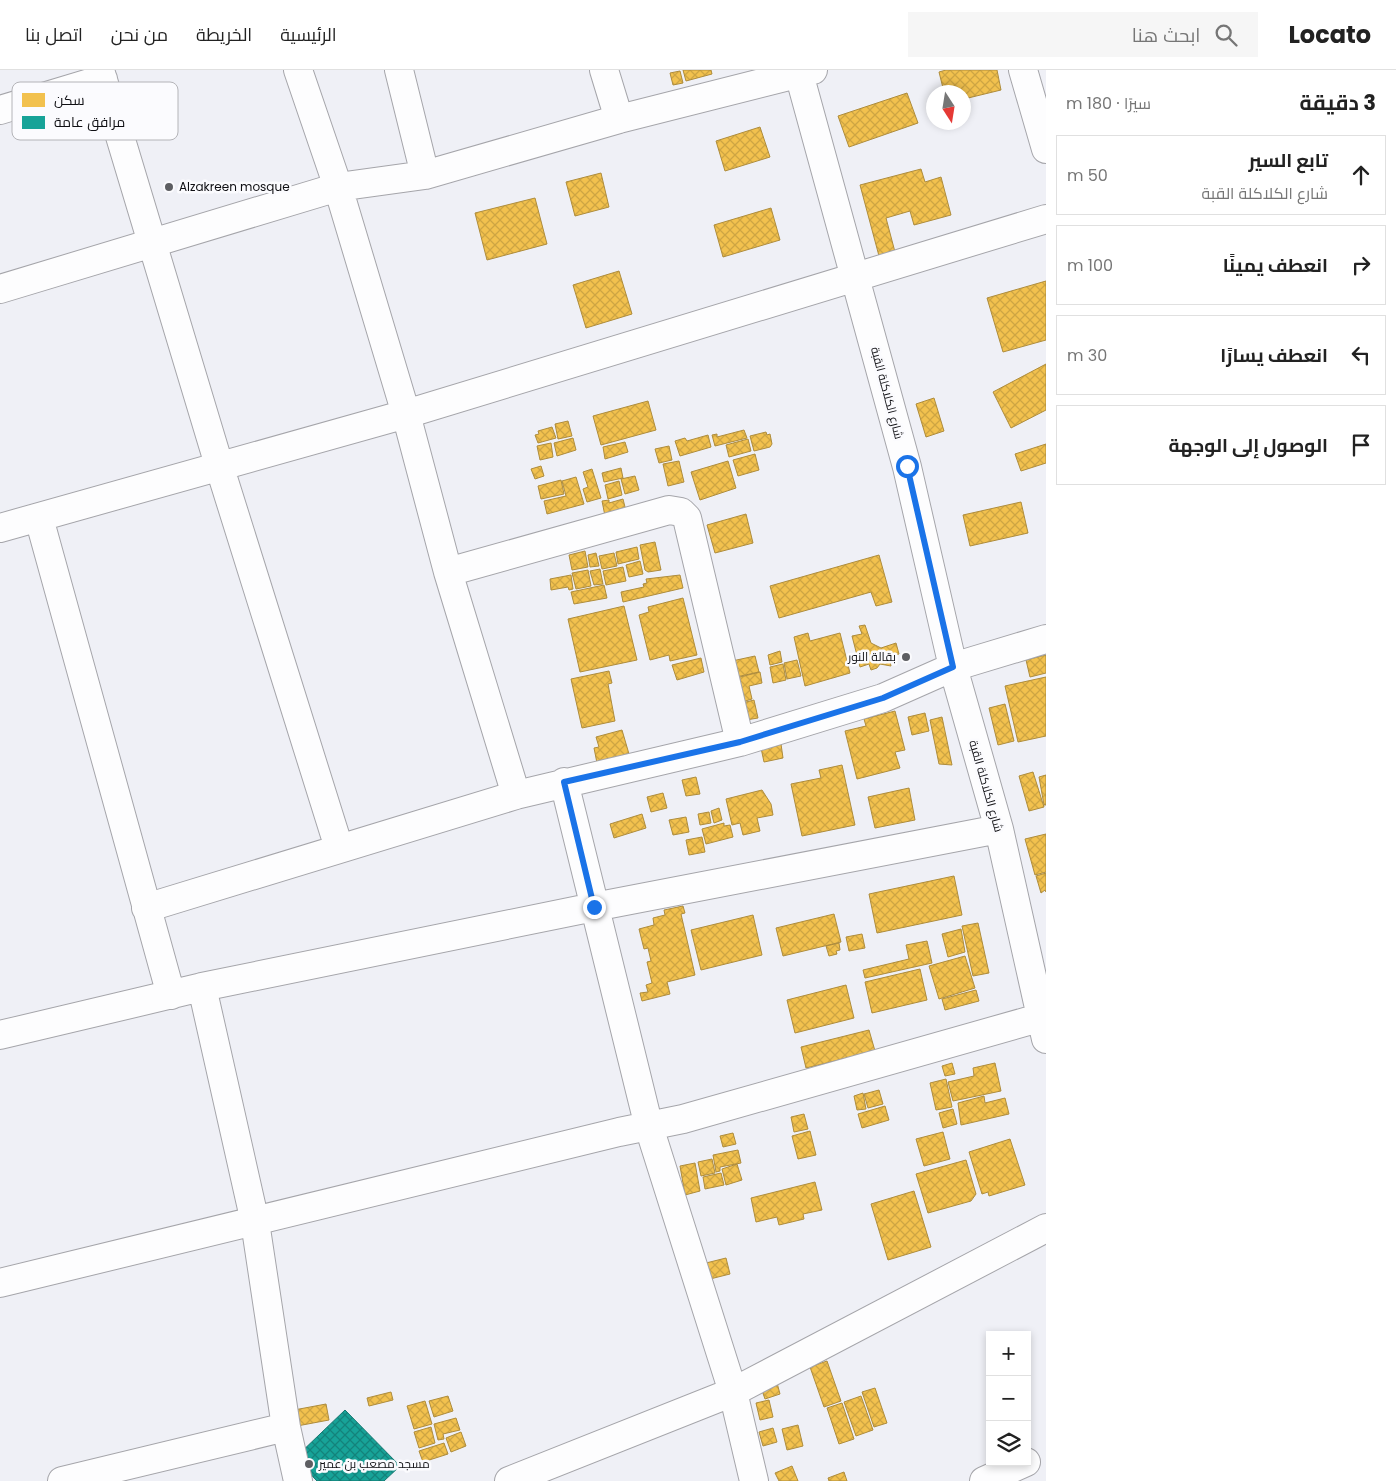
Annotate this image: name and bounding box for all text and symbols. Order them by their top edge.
search box [908,12,1258,57]
text: Locato [1288,18,1371,51]
icon: search [1212,21,1240,49]
text: اتصل بنا [25,22,83,47]
text: من نحن [111,22,168,47]
text: الخريطة [196,22,252,47]
text: الرئيسية [280,22,337,47]
text: ابحث هنا [1132,22,1200,49]
legend [12,82,178,140]
north arrow [926,85,971,130]
text: 3 دقيقة [1299,88,1376,117]
text: سكن [54,90,85,110]
text: سيرًا · 180 m [1066,92,1151,115]
text: مرافق عامة [54,112,125,132]
text: تابع السير [1248,147,1328,174]
icon: ahead [1347,161,1375,189]
text: 50 m [1067,164,1108,187]
place label: Alzakreen mosque [179,178,290,195]
marker: Alzakreen mosque [163,181,175,193]
text: شارع الكلاكلة القبة [1201,182,1328,205]
icon: right [1347,251,1375,279]
text: انعطف يمينًا [1223,252,1328,279]
text: 100 m [1067,254,1113,277]
icon: left [1347,341,1375,369]
text: انعطف يسارًا [1220,342,1328,369]
text: 30 m [1067,344,1107,367]
street label: شارع الكلاكلة القبة [867,345,908,441]
icon: arrive [1347,431,1375,459]
text: الوصول إلى الوجهة [1169,432,1328,459]
route start [896,455,919,478]
place label: بقالة النور [847,648,896,665]
marker: بقالة النور [900,651,912,663]
street label: شارع الكلاكلة القبة [965,738,1008,834]
route end [583,896,606,919]
map controls [986,1331,1031,1466]
button: + [986,1331,1031,1376]
button: − [986,1376,1031,1421]
button: layers [986,1421,1031,1466]
place label: مسجد مصعب بن عمير [318,1455,430,1472]
marker: مسجد مصعب بن عمير [303,1458,315,1470]

